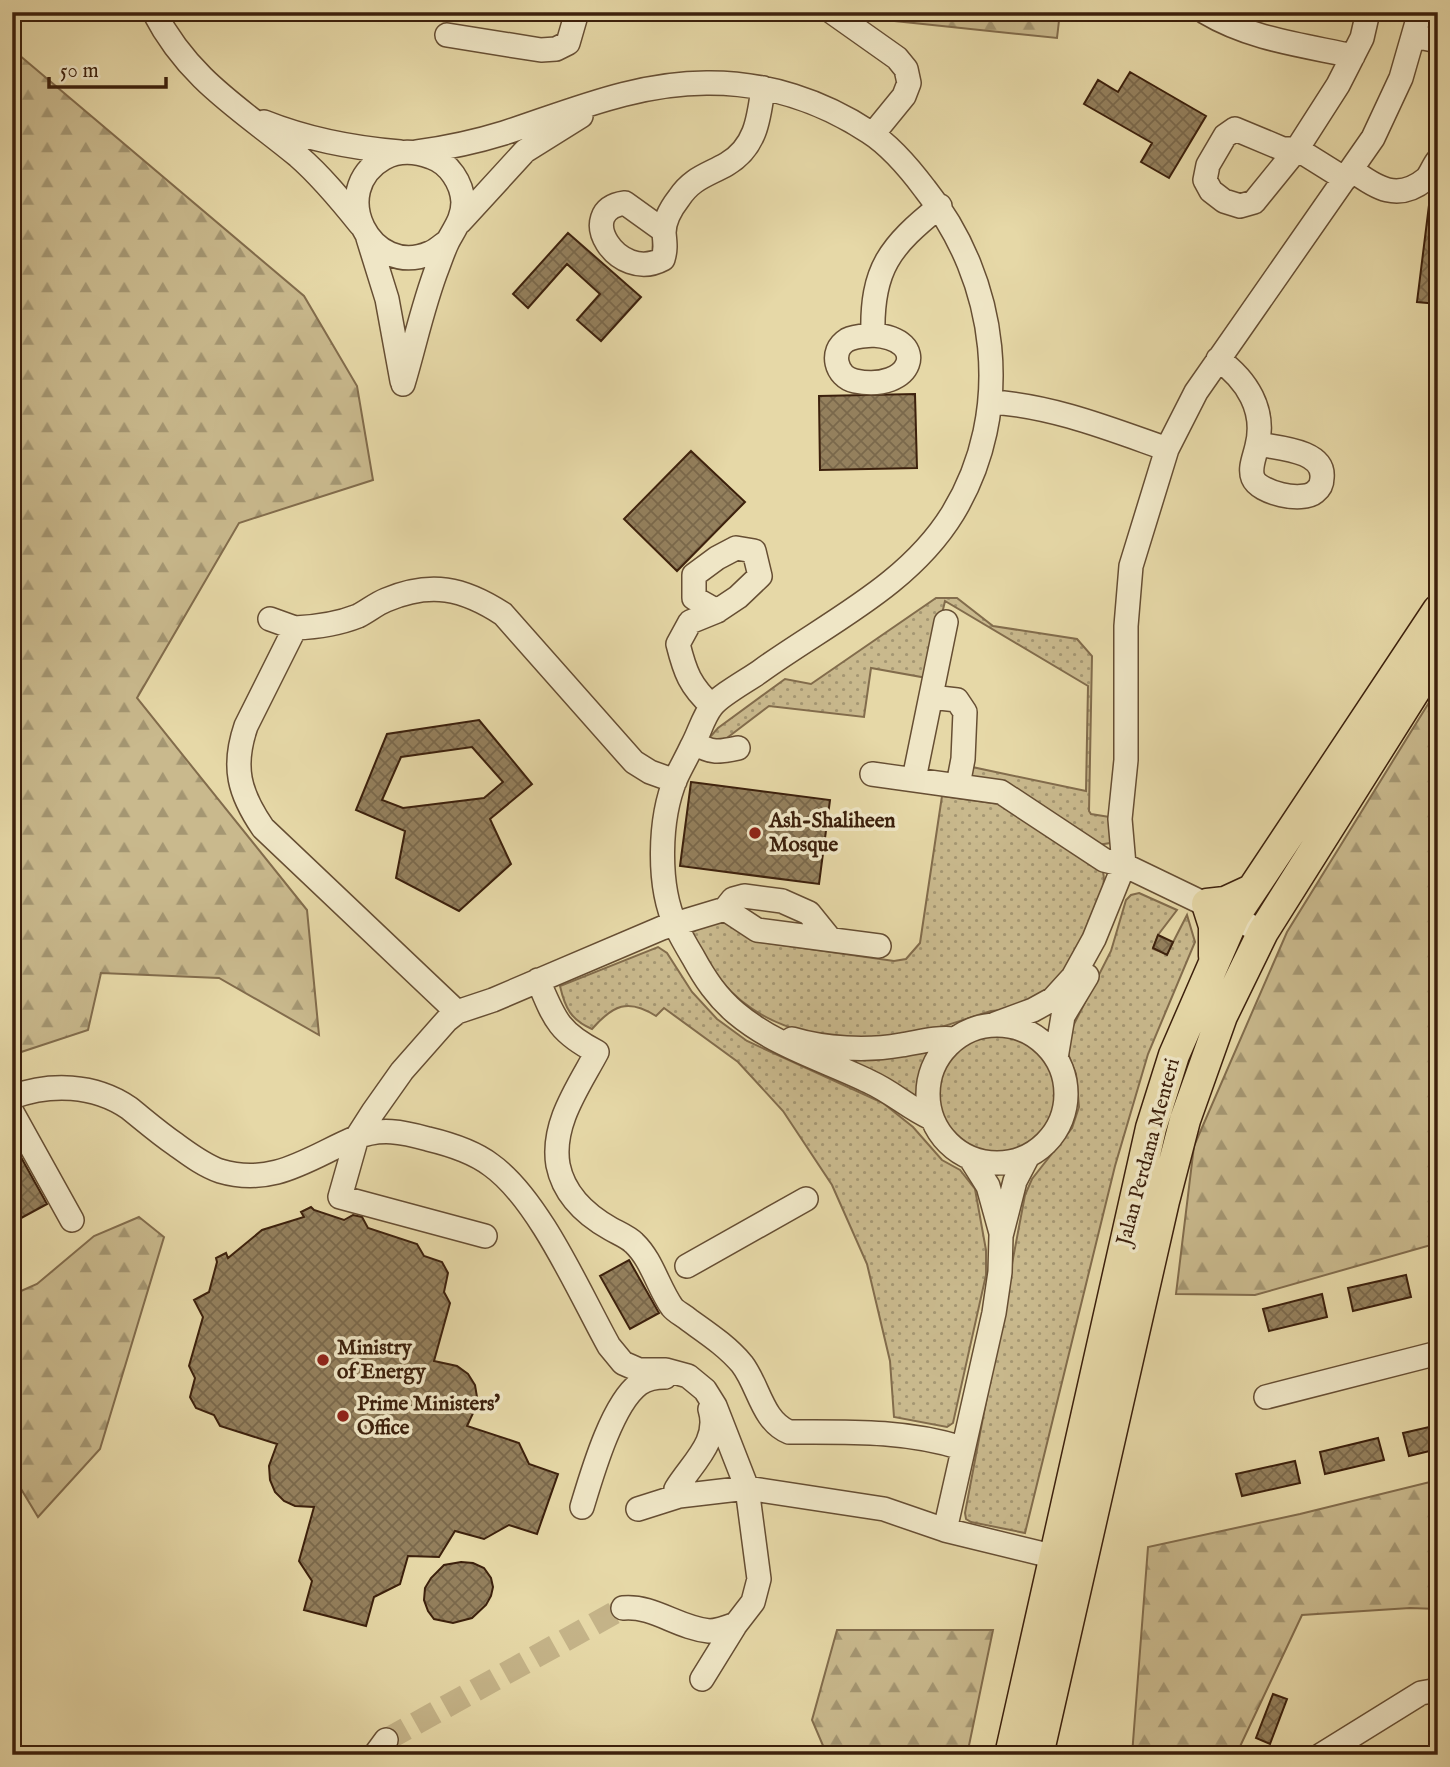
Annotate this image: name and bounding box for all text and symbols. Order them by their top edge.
scale bar [49,46,166,90]
text: 50 m [60,58,99,85]
place label: Ash-Shaliheen Mosque [768,808,895,859]
marker: Ash-Shaliheen Mosque [747,825,763,841]
street label: Jalan Perdana Menteri [1111,1056,1187,1250]
place label: Ministry of Energy [337,1335,427,1386]
marker: Ministry of Energy [315,1352,331,1368]
place label: Prime Ministers' Office [357,1391,500,1442]
marker: Prime Ministers' Office [335,1408,351,1424]

